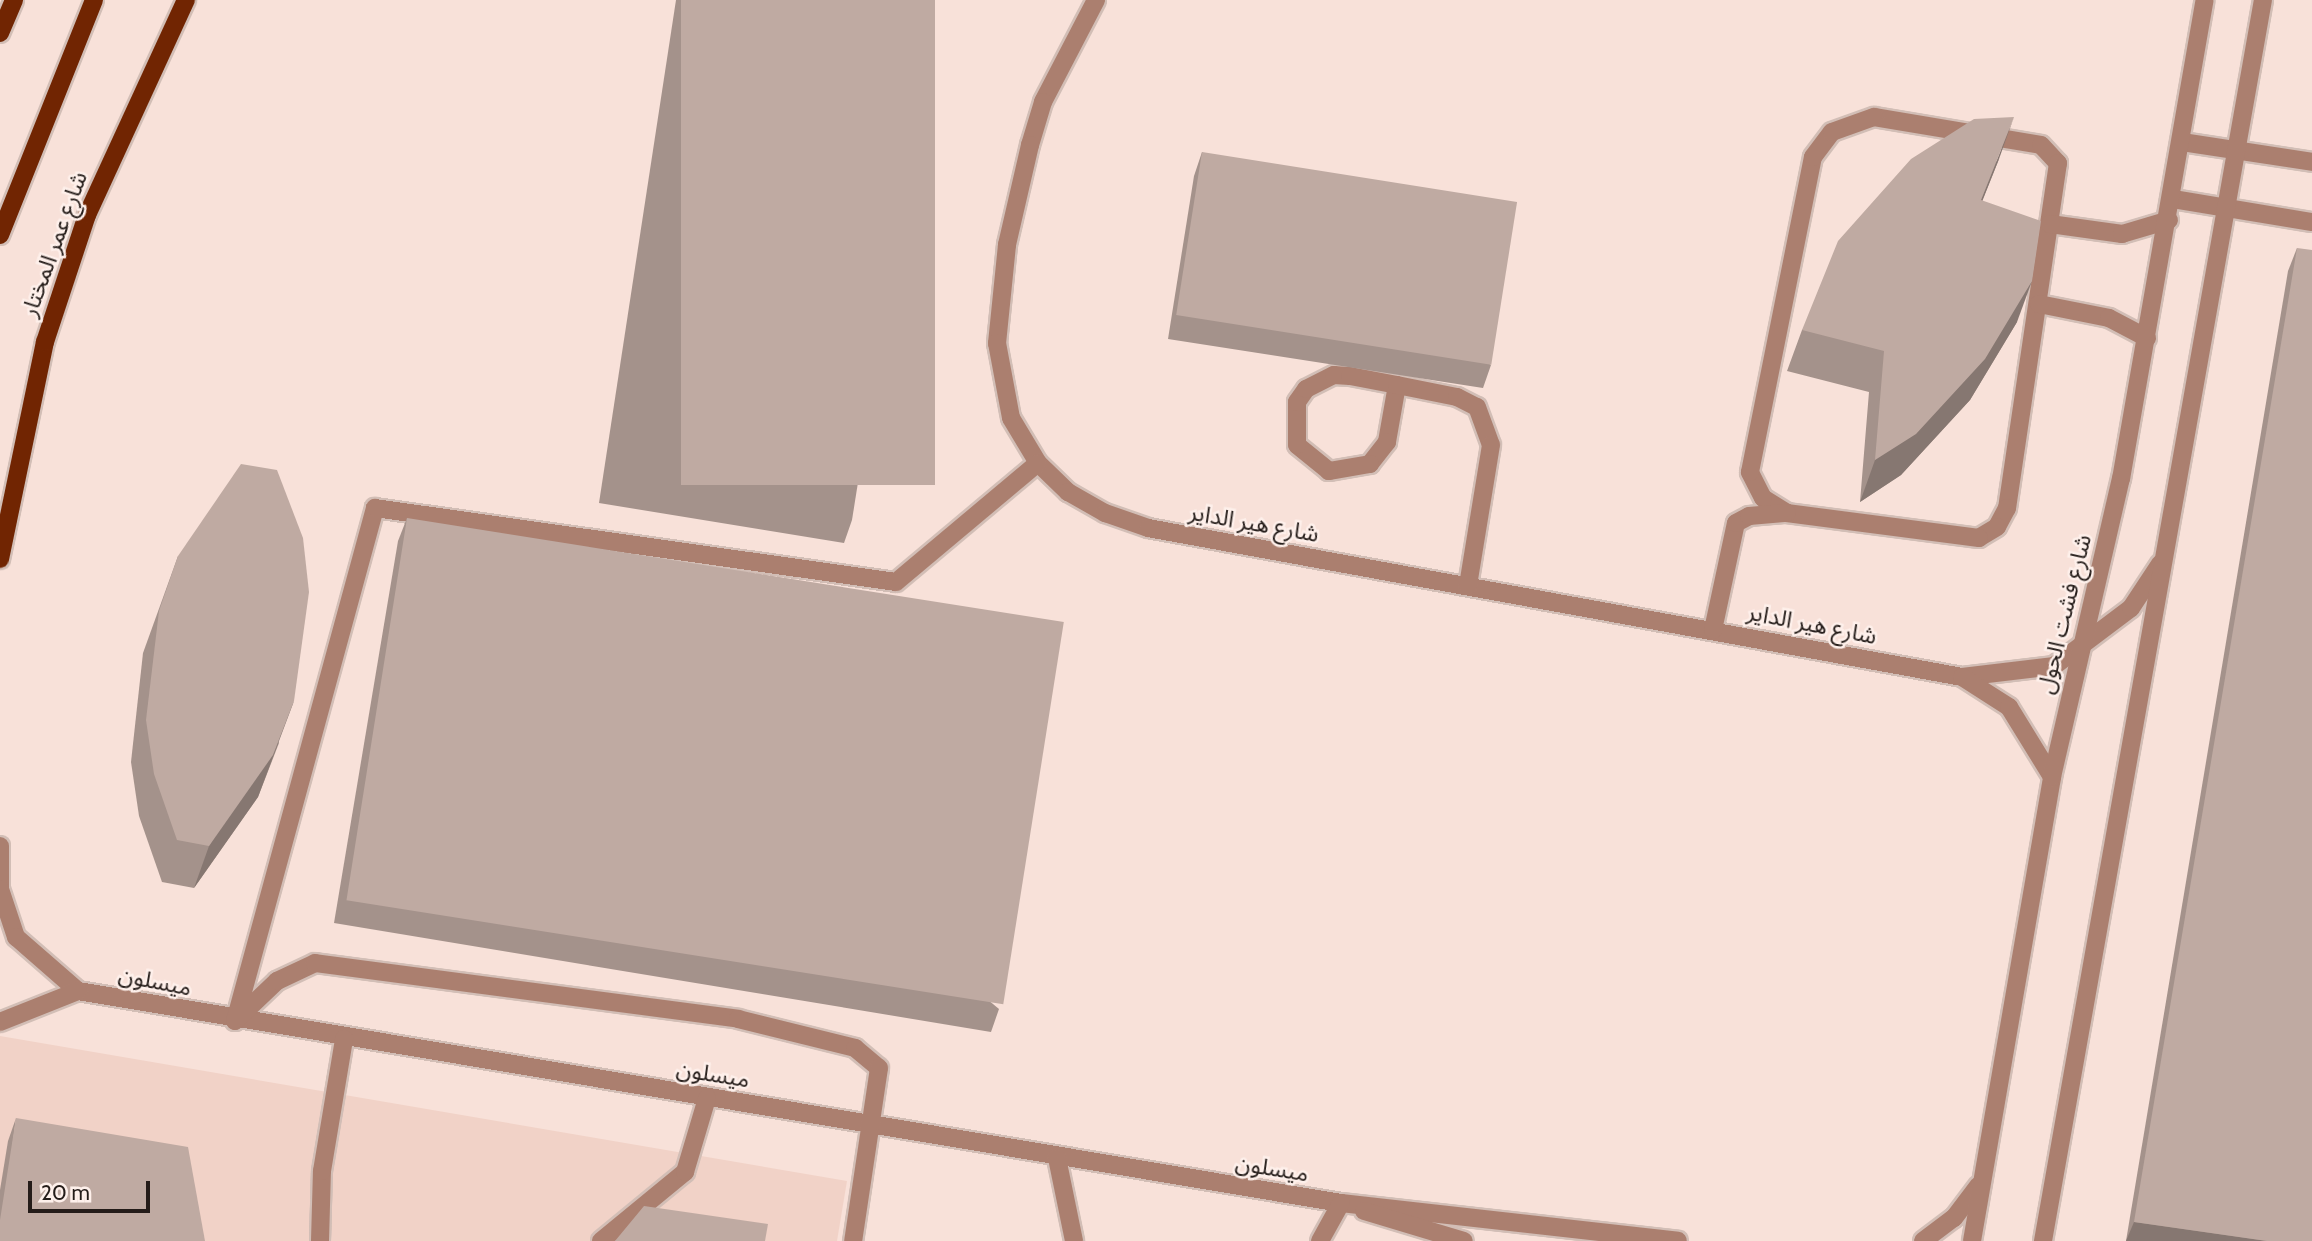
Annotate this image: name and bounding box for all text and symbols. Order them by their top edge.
street label: شارع عمر المختار [15,168,93,320]
street label: شارع هير الداير [1187,498,1321,548]
street label: شارع فشت الحول [2031,532,2097,696]
street label: شارع هير الداير [1745,598,1879,650]
street label: ميسلون [116,960,194,1002]
street label: ميسلون [674,1055,752,1093]
street label: ميسلون [1233,1149,1311,1187]
scale bar [32,1168,154,1212]
text: 20 m [41,1180,90,1205]

